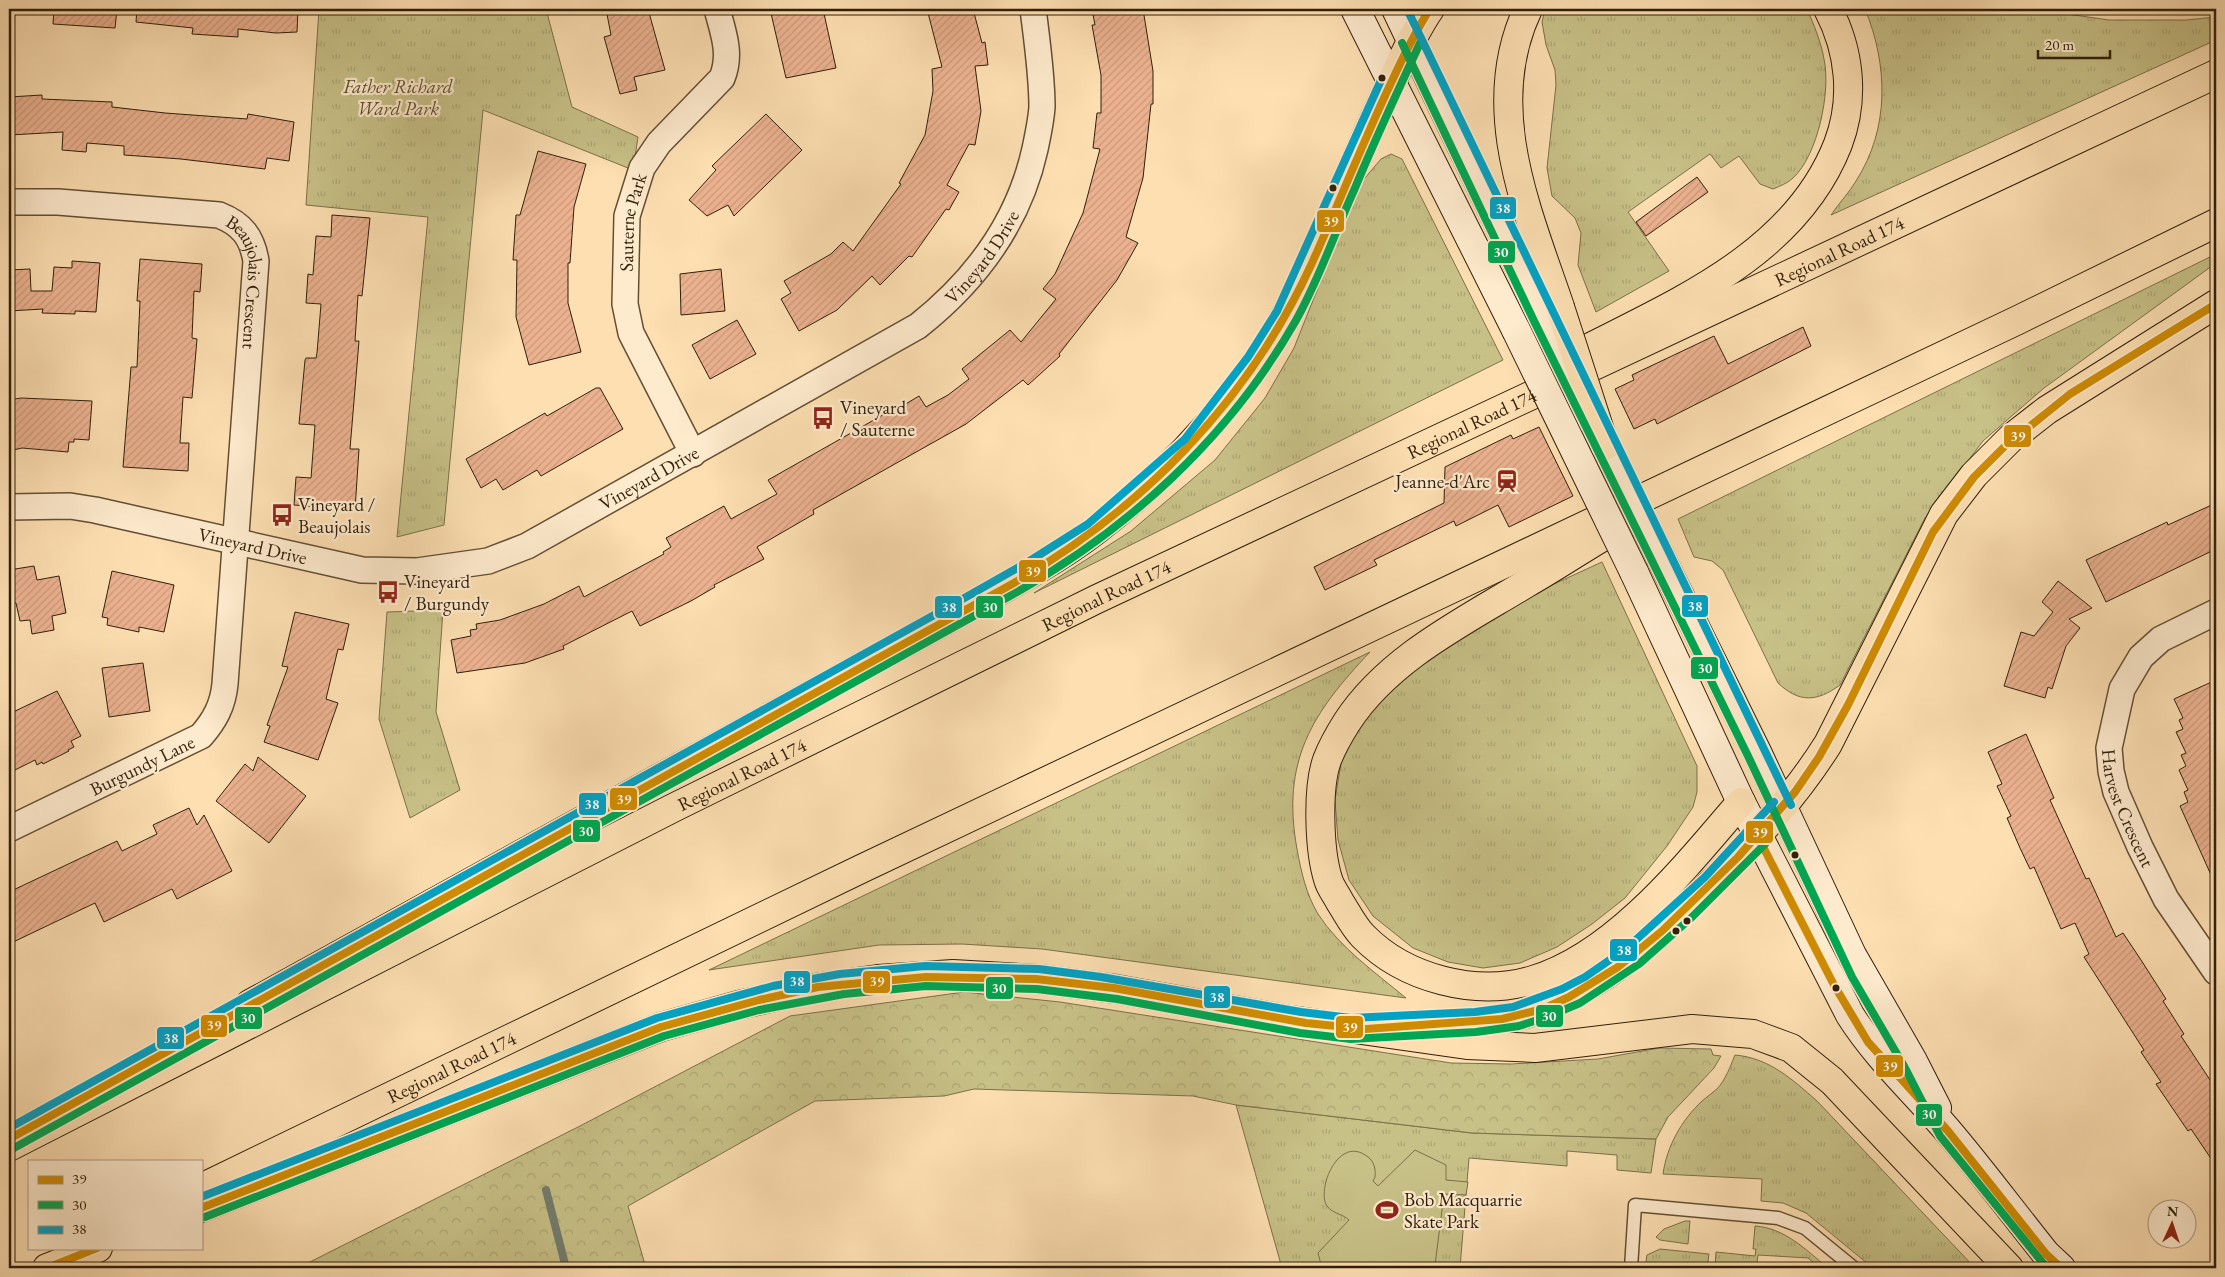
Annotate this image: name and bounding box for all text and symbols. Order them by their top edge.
scale bar [2038,28,2110,60]
text: 20 m [2045,35,2074,54]
unlabelled marker [1377,73,1387,83]
park label: Father Richard Ward Park [342,74,453,121]
street label: Sauterne Park [614,169,653,272]
unlabelled marker [1328,183,1338,193]
line badge: 38 [1489,196,1517,220]
text: 38 [1496,199,1510,217]
street label: Vineyard Drive [939,206,1025,309]
street label: Beaujolais Crescent [221,209,268,350]
line badge: 39 [1316,209,1345,233]
street label: Regional Road 174 [1771,210,1909,292]
text: 39 [1324,212,1339,230]
line badge: 30 [1487,240,1516,264]
text: 30 [1494,243,1509,261]
street label: Regional Road 174 [1403,382,1541,465]
place label: Vineyard / Sauterne [840,395,915,442]
bus stop icon: Vineyard / Sauterne [810,405,836,431]
line badge: 39 [2003,424,2032,448]
text: 39 [2011,427,2026,445]
street label: Vineyard Drive [595,440,703,516]
station icon: Jeanne-d'Arc [1494,468,1520,494]
place label: Jeanne-d'Arc [1393,469,1490,494]
place label: Vineyard / Beaujolais [298,492,376,539]
bus stop icon: Vineyard / Beaujolais [269,502,295,528]
street label: Vineyard Drive [196,522,309,570]
street label: Regional Road 174 [1038,554,1176,637]
line badge: 39 [1018,559,1047,583]
text: 39 [1026,562,1041,580]
place label: Vineyard / Burgundy [404,569,490,616]
bus stop icon: Vineyard / Burgundy [375,579,401,605]
line badge: 38 [1681,594,1709,618]
line badge: 38 [934,595,963,619]
line badge: 30 [975,595,1004,619]
text: 38 [1688,597,1702,615]
text: 38 [942,598,956,616]
text: 30 [983,598,998,616]
line badge: 30 [1690,656,1719,680]
text: 30 [1698,659,1713,677]
street label: Burgundy Lane [86,729,199,802]
street label: Regional Road 174 [673,732,811,817]
street label: Harvest Crescent [2096,748,2160,872]
line badge: 39 [609,787,638,811]
text: 39 [617,790,632,808]
line badge: 38 [578,792,607,816]
text: 38 [585,795,599,813]
line badge: 30 [572,819,601,843]
line badge: 39 [1745,820,1774,844]
text: 30 [579,822,594,840]
text: 39 [1753,823,1768,841]
unlabelled marker [1790,850,1800,860]
unlabelled marker [1682,916,1692,926]
unlabelled marker [1671,926,1681,936]
line badge: 38 [1609,938,1638,962]
text: 38 [1617,941,1631,959]
line badge: 38 [783,970,811,994]
line badge: 39 [862,970,891,994]
text: 38 [790,972,804,990]
text: 39 [870,972,885,990]
line badge: 30 [985,976,1014,1000]
text: 30 [992,979,1007,997]
unlabelled marker [1831,983,1841,993]
line badge: 38 [1203,985,1231,1009]
text: 38 [1210,988,1224,1006]
line badge: 30 [1535,1004,1564,1028]
line badge: 30 [234,1006,263,1030]
text: 30 [1542,1007,1557,1025]
text: 30 [241,1009,256,1027]
line badge: 39 [200,1014,228,1038]
line badge: 39 [1335,1015,1364,1039]
text: 39 [207,1016,222,1034]
text: 39 [1343,1018,1358,1036]
street label: Regional Road 174 [383,1025,521,1109]
line badge: 38 [156,1026,185,1050]
text: 38 [164,1029,178,1047]
line badge: 39 [1875,1054,1904,1078]
text: 39 [1883,1057,1898,1075]
line badge: 30 [1915,1103,1943,1127]
text: 30 [1922,1105,1937,1123]
legend [28,1160,202,1250]
text: 39 [72,1169,86,1188]
place label: Bob Macquarrie Skate Park [1404,1187,1522,1234]
text: 30 [72,1195,86,1214]
sports icon: Bob Macquarrie Skate Park [1374,1197,1400,1223]
north arrow [2148,1200,2198,1250]
text: N [2167,1202,2179,1220]
text: 38 [72,1219,86,1238]

